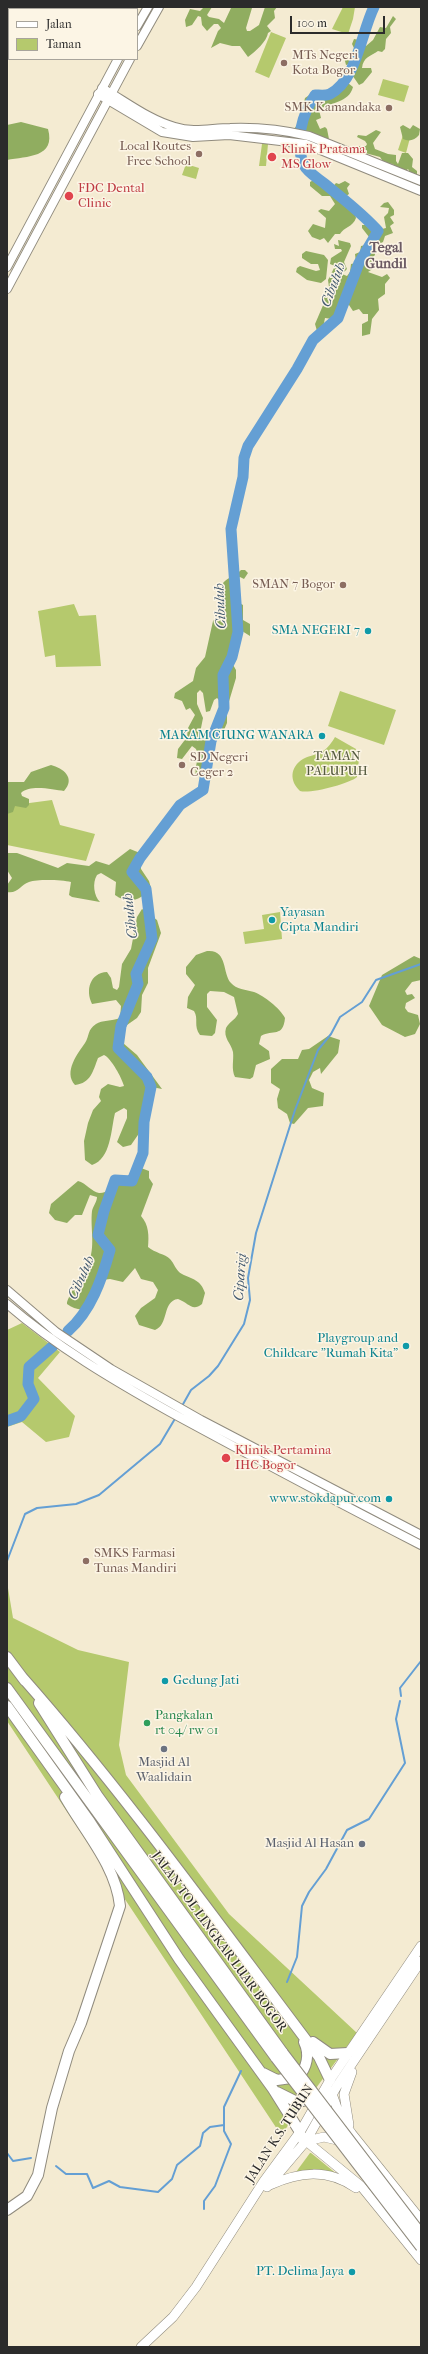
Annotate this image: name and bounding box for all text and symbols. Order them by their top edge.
legend [8,8,138,60]
scale bar [292,8,387,34]
text: 100 m [297,16,327,30]
text: Jalan [46,17,72,31]
text: Taman [46,37,81,51]
place label: MTs Negeri Kota Bogor [292,48,358,79]
marker: MTs Negeri Kota Bogor [279,58,289,68]
place label: SMK Kamandaka [284,100,381,116]
marker: SMK Kamandaka [384,103,394,113]
place label: Local Routes Free School [119,139,191,170]
place label: Klinik Pratama MS Glow [281,142,366,173]
marker: Local Routes Free School [194,149,204,159]
marker: Klinik Pratama MS Glow [266,151,278,163]
place label: FDC Dental Clinic [78,181,144,212]
marker: FDC Dental Clinic [63,190,75,202]
district label: Tegal Gundil [365,241,407,274]
water label: Cibuluh [318,261,350,309]
place label: SMAN 7 Bogor [252,577,335,593]
marker: SMAN 7 Bogor [338,580,348,590]
water label: Cibuluh [211,583,231,629]
place label: SMA NEGERI 7 [272,623,360,639]
marker: SMA NEGERI 7 [363,626,373,636]
place label: MAKAM CIUNG WANARA [159,728,314,744]
marker: MAKAM CIUNG WANARA [317,731,327,741]
park label: TAMAN PALUPUH [306,749,368,780]
place label: SD Negeri Ceger 2 [190,750,248,781]
marker: SD Negeri Ceger 2 [177,760,187,770]
water label: Cibuluh [120,892,142,940]
place label: Yayasan Cipta Mandiri [280,905,359,936]
marker: Yayasan Cipta Mandiri [267,915,277,925]
water label: Ciparigi [231,1253,251,1301]
water label: Cibuluh [65,1254,99,1302]
place label: Playgroup and Childcare "Rumah Kita" [264,1331,398,1362]
marker: Playgroup and Childcare "Rumah Kita" [401,1341,411,1351]
place label: Klinik Pertamina IHC Bogor [235,1443,331,1474]
marker: Klinik Pertamina IHC Bogor [220,1452,232,1464]
place label: www.stokdapur.com [269,1491,381,1507]
marker: www.stokdapur.com [384,1494,394,1504]
place label: SMKS Farmasi Tunas Mandiri [94,1546,177,1577]
marker: SMKS Farmasi Tunas Mandiri [81,1556,91,1566]
place label: Gedung Jati [173,1673,239,1689]
marker: Gedung Jati [160,1676,170,1686]
place label: Pangkalan rt 04/ rw 01 [155,1708,219,1739]
marker: Pangkalan rt 04/ rw 01 [142,1718,152,1728]
marker: Masjid Al Waalidain [159,1744,169,1754]
place label: Masjid Al Waalidain [136,1755,192,1786]
place label: Masjid Al Hasan [265,1836,354,1852]
marker: Masjid Al Hasan [357,1839,367,1849]
street label: JALAN TOL LINGKAR LUAR BOGOR [148,1849,290,2035]
street label: JALAN K.S. TUBUN [242,2082,318,2186]
place label: PT. Delima Jaya [256,2264,344,2280]
marker: PT. Delima Jaya [347,2267,357,2277]

